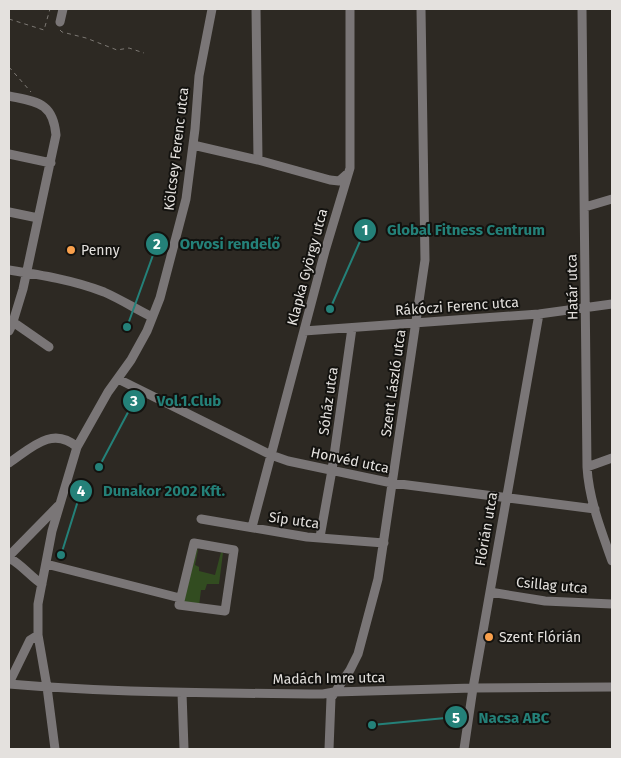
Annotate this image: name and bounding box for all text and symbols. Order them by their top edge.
street label: Kölcsey Ferenc utca [160,86,192,212]
street label: Klapka György utca [284,207,331,328]
callout: Global Fitness Centrum [352,215,555,245]
text: 1 [362,221,368,239]
text: Global Fitness Centrum [387,221,545,239]
callout: Orvosi rendelő [144,229,290,259]
text: 2 [153,235,161,253]
text: Orvosi rendelő [180,235,281,253]
place label: Penny [81,242,120,259]
marker: Penny [65,244,77,256]
street label: Határ utca [563,254,582,320]
street label: Rákóczi Ferenc utca [395,294,519,319]
street label: Szent László utca [378,328,409,438]
street label: Sóház utca [315,366,342,436]
callout: Vol.1.Club [122,386,231,416]
text: 3 [129,392,138,410]
text: Vol.1.Club [156,392,221,410]
street label: Honvéd utca [309,444,391,477]
callout: Dunakor 2002 Kft. [68,476,236,506]
text: 4 [77,482,86,500]
text: Dunakor 2002 Kft. [103,482,225,500]
street label: Flórián utca [472,491,501,567]
street label: Síp utca [268,509,320,532]
street label: Csillag utca [515,574,589,597]
place label: Szent Flórián [499,629,581,646]
marker: Szent Flórián [483,631,495,643]
street label: Madách Imre utca [273,669,386,688]
callout: Nacsa ABC [444,702,560,732]
text: 5 [452,709,460,727]
text: Nacsa ABC [479,709,550,727]

